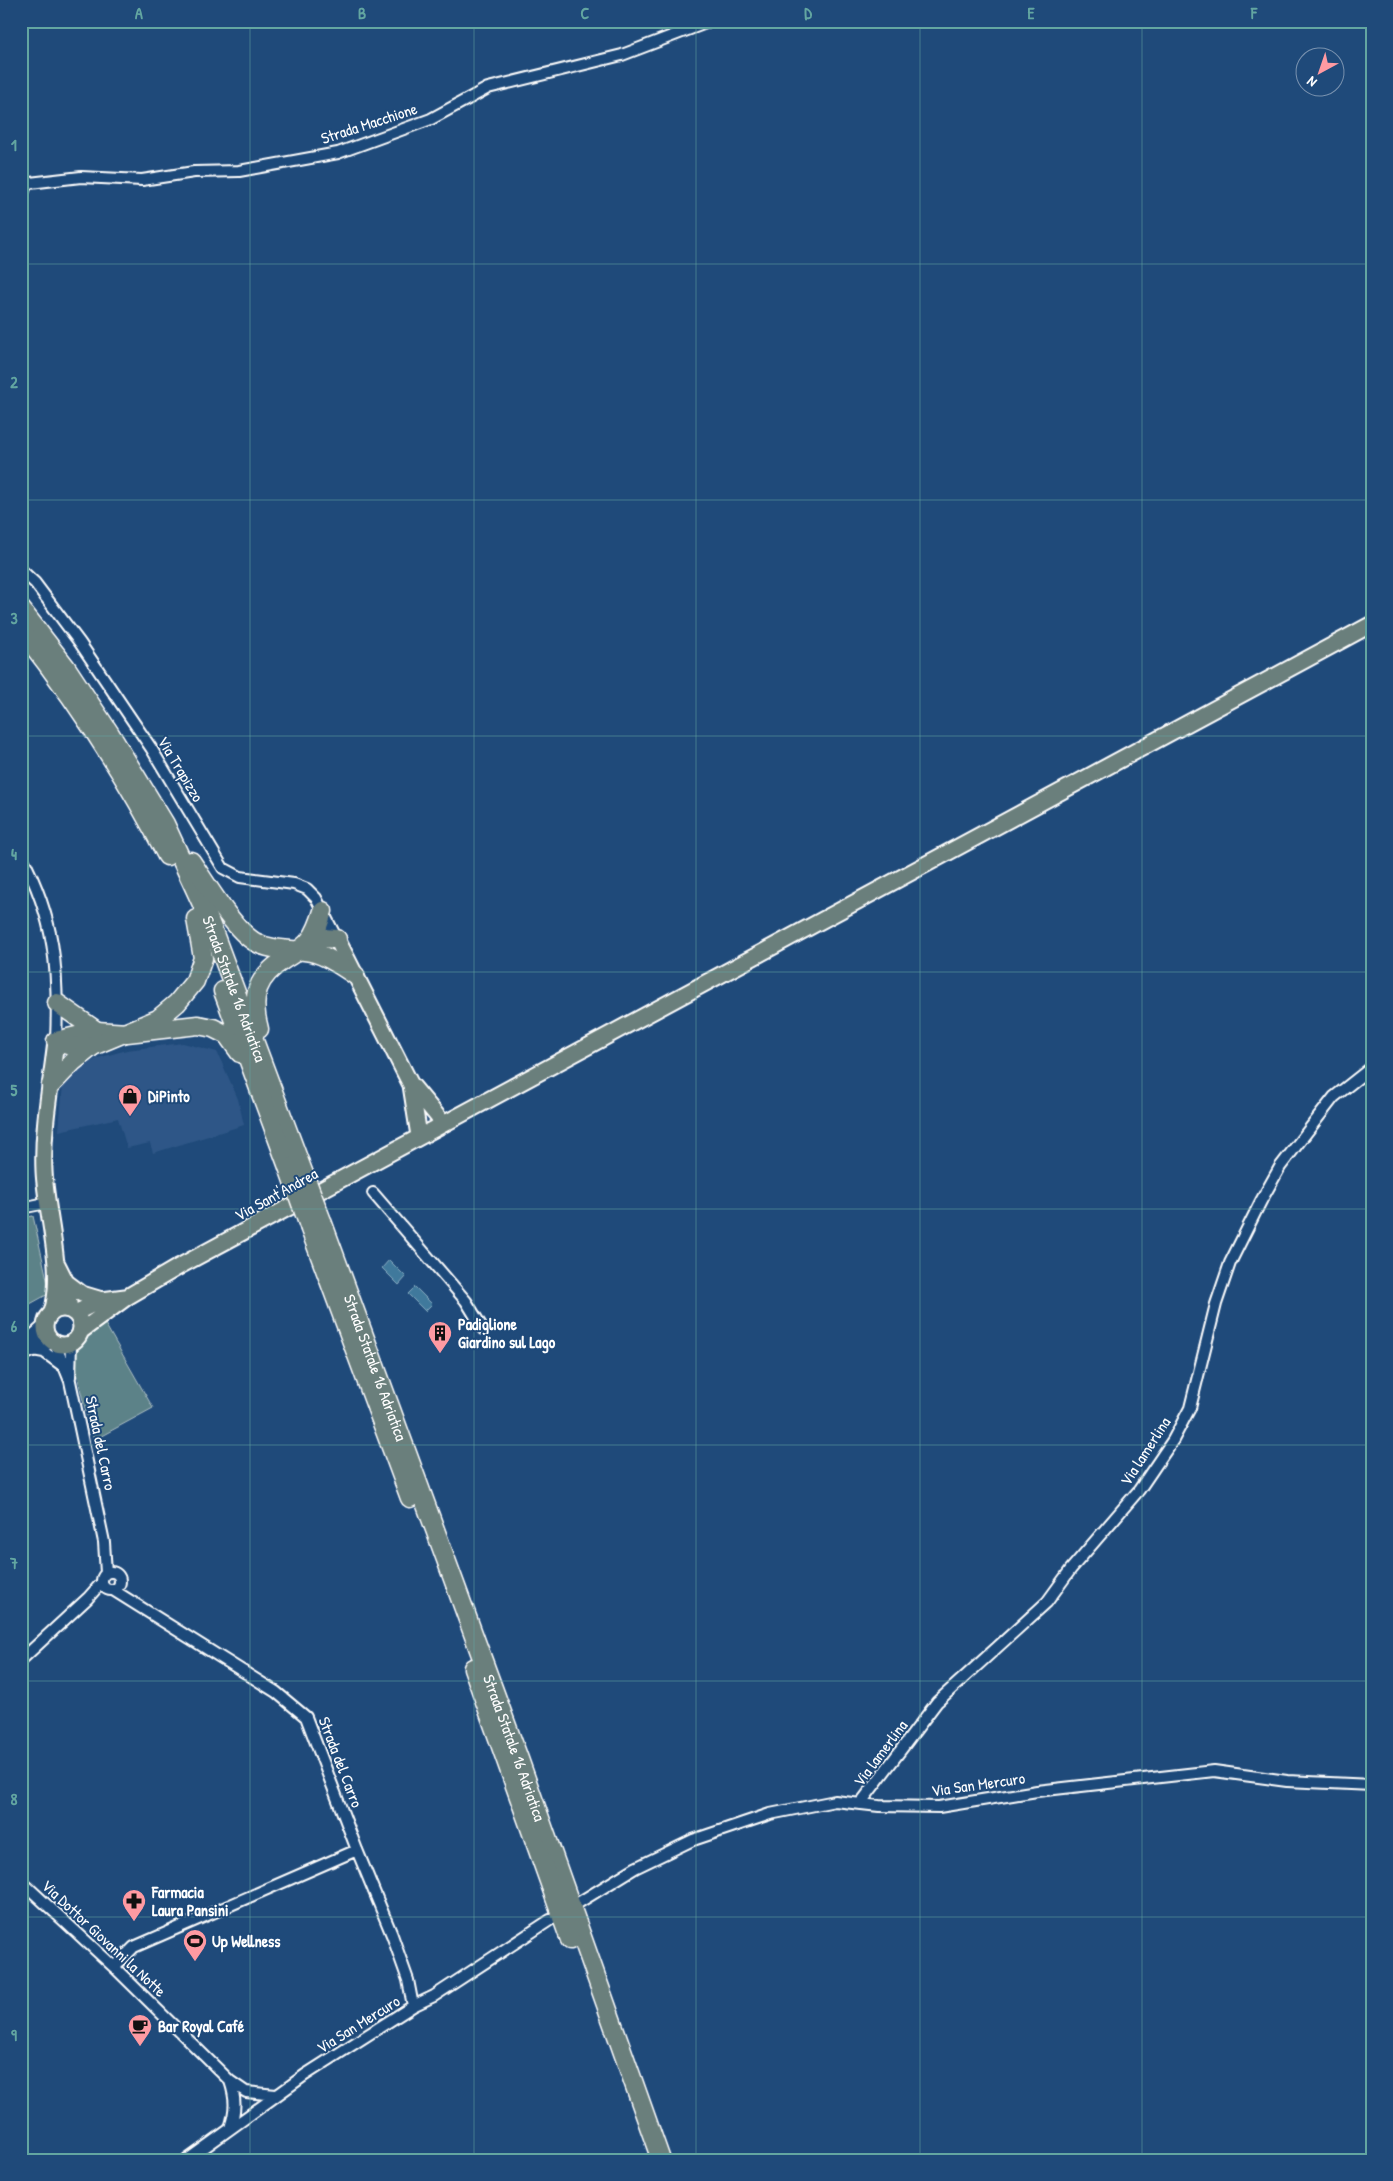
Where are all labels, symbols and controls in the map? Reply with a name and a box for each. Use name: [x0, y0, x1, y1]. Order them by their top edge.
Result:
text: A: [135, 2, 143, 24]
text: B: [358, 2, 366, 24]
text: C: [581, 2, 590, 24]
text: D: [804, 2, 812, 24]
text: E: [1027, 2, 1035, 24]
text: F: [1250, 2, 1258, 24]
north arrow: [1296, 48, 1346, 98]
text: N: [1302, 72, 1320, 92]
street label: Strada Macchione: [318, 97, 421, 149]
text: 1: [11, 134, 17, 156]
text: 2: [10, 371, 18, 393]
text: 3: [10, 607, 18, 629]
street label: Via Trapizzo: [153, 732, 210, 806]
text: 4: [11, 843, 17, 865]
street label: Strada Statale 16 Adriatica: [197, 913, 272, 1065]
text: 5: [11, 1079, 18, 1101]
shop icon: DiPinto: [117, 1083, 143, 1117]
place label: DiPinto: [148, 1085, 190, 1107]
street label: Via Sant'Andrea: [231, 1162, 321, 1226]
street label: Strada Statale 16 Adriatica: [339, 1291, 413, 1444]
place label: Padiglione Giardino sul Lago: [458, 1313, 556, 1354]
text: 6: [11, 1315, 18, 1337]
building icon: Padiglione Giardino sul Lago: [427, 1320, 453, 1354]
street label: Strada del Carro: [80, 1394, 122, 1493]
street label: Via lamerlina: [1115, 1412, 1175, 1490]
text: 7: [9, 1552, 18, 1574]
street label: Strada Statale 16 Adriatica: [478, 1672, 551, 1824]
street label: Strada del Carro: [314, 1713, 369, 1811]
street label: Via lamerlina: [848, 1715, 912, 1791]
street label: Via San Mercuro: [930, 1766, 1027, 1801]
text: 8: [11, 1788, 18, 1810]
street label: Via Dottor Giovanni la Notte: [37, 1875, 171, 2002]
place label: Farmacia Laura Pansini: [151, 1881, 229, 1921]
pharmacy icon: Farmacia Laura Pansini: [121, 1888, 147, 1922]
sports icon: Up Wellness: [182, 1928, 208, 1962]
place label: Up Wellness: [212, 1930, 281, 1953]
street label: Via San Mercuro: [312, 1989, 404, 2058]
cafe icon: Bar Royal Café: [127, 2013, 153, 2047]
place label: Bar Royal Café: [158, 2015, 245, 2038]
text: 9: [11, 2024, 17, 2046]

